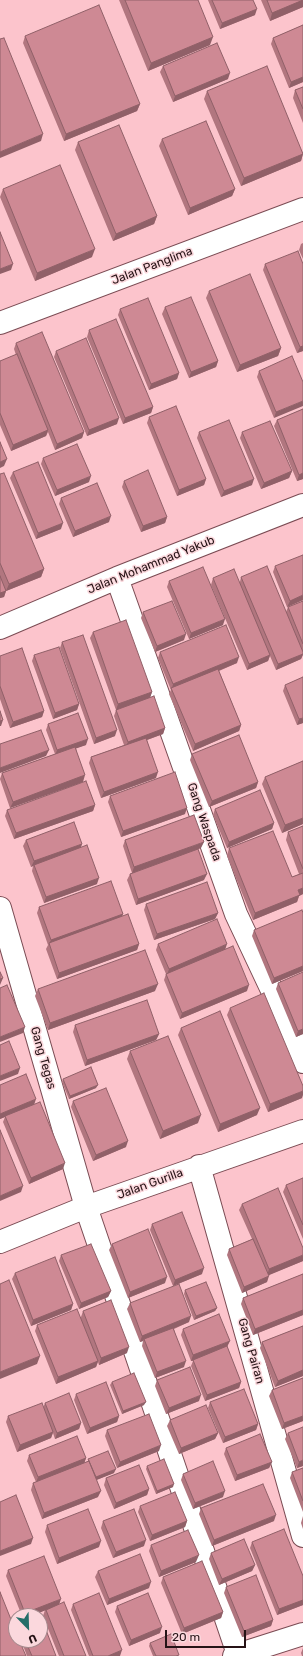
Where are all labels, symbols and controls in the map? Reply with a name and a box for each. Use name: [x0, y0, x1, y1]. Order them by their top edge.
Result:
street label: Jalan Panglima: [109, 244, 195, 288]
street label: Jalan Mohammad Yakub: [85, 533, 217, 597]
street label: Gang Waspada: [184, 781, 224, 863]
street label: Gang Tegas: [27, 1025, 59, 1091]
street label: Jalan Gurilla: [115, 1165, 185, 1203]
street label: Gang Pairan: [235, 1317, 267, 1385]
north arrow: [8, 1608, 48, 1648]
scale bar: [167, 1622, 248, 1648]
text: 20 m: [172, 1630, 200, 1644]
text: U: [26, 1631, 39, 1646]

